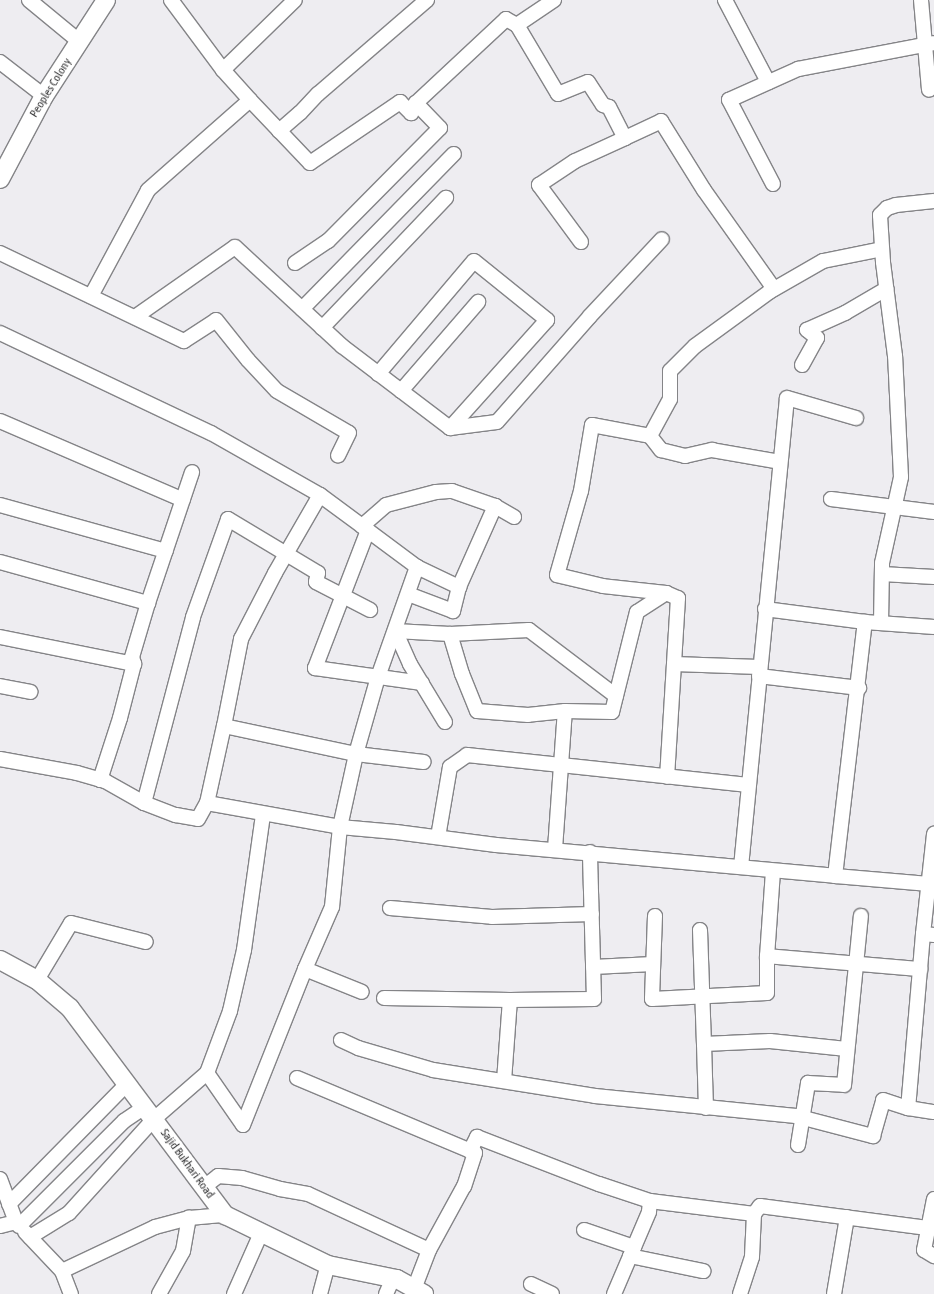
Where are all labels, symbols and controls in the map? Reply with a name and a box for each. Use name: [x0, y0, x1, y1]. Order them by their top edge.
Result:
street label: Peoples Colony: [27, 56, 75, 120]
street label: Sajid Bukhari Road: [157, 1126, 217, 1202]

